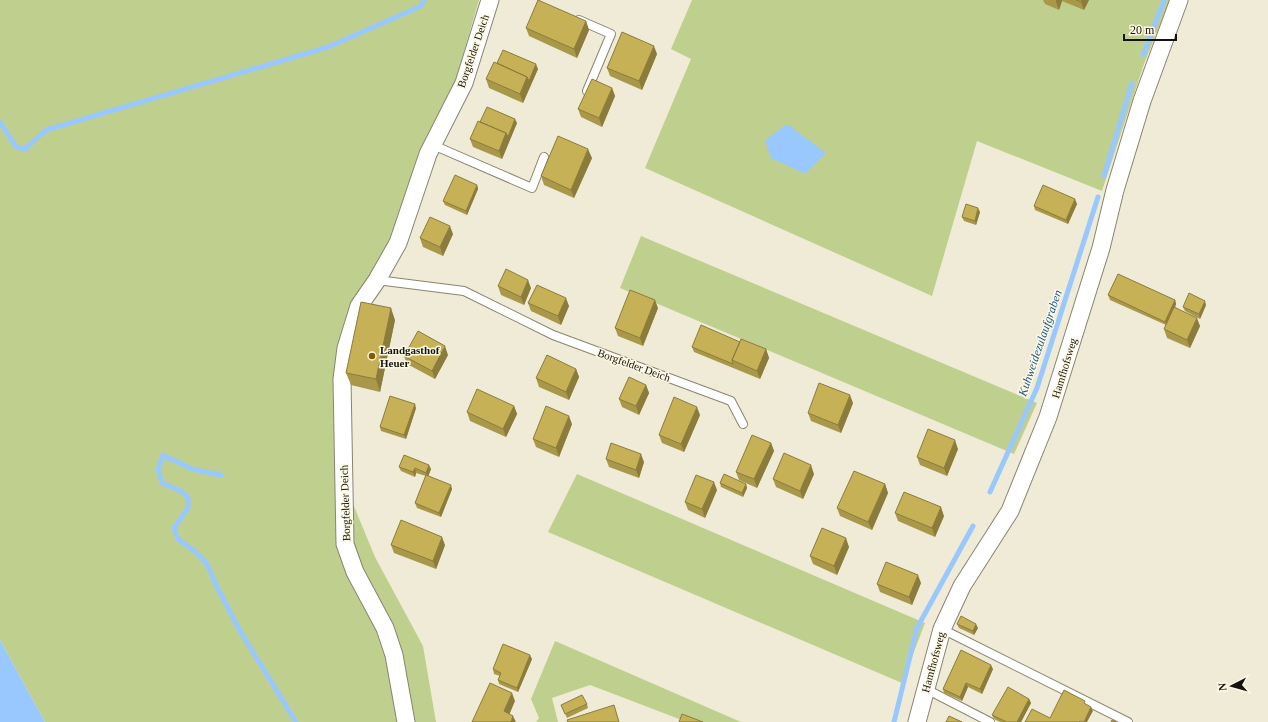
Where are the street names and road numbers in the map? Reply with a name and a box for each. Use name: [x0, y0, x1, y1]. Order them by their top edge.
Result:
street label: Borgfelder Deich: [455, 12, 491, 89]
street label: Hamfhofsweg: [1049, 336, 1079, 400]
street label: Borgfelder Deich: [596, 346, 672, 384]
street label: Borgfelder Deich: [338, 464, 352, 541]
street label: Hamfhofsweg: [919, 630, 947, 694]

